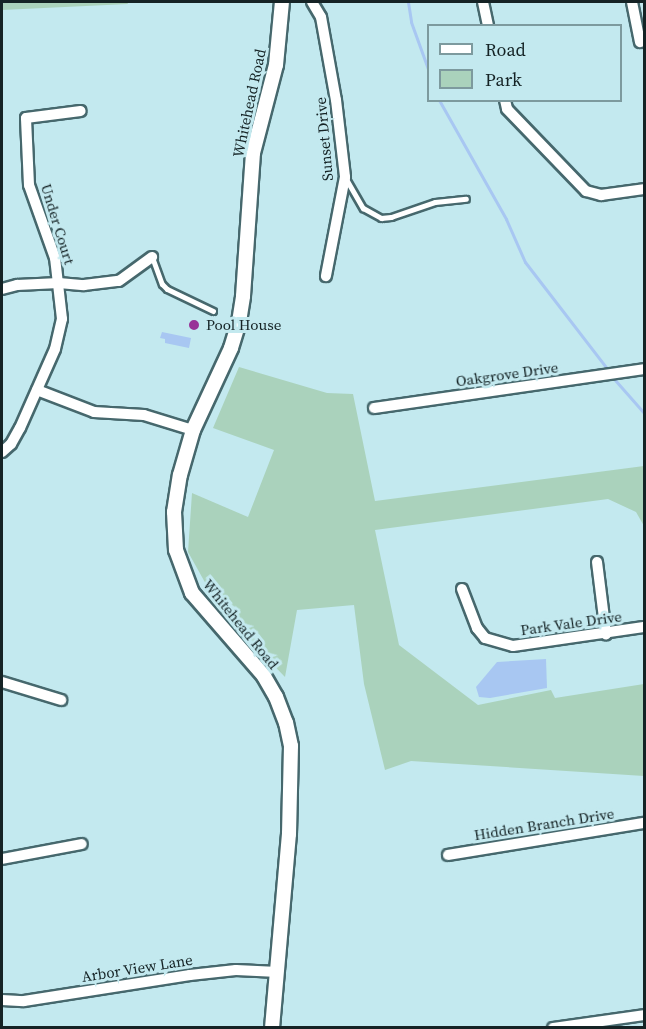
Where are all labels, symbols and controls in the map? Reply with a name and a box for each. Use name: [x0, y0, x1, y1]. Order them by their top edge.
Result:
legend: [427, 24, 622, 102]
text: Road: [485, 37, 526, 62]
street label: Whitehead Road: [229, 47, 269, 159]
text: Park: [485, 67, 522, 92]
street label: Sunset Drive: [311, 96, 337, 182]
street label: Under Court: [37, 182, 79, 266]
place label: Pool House: [206, 316, 281, 334]
marker: Pool House: [187, 318, 201, 332]
street label: Oakgrove Drive: [455, 358, 559, 390]
street label: Whitehead Road: [199, 575, 283, 673]
street label: Park Vale Drive: [519, 607, 623, 639]
street label: Hidden Branch Drive: [473, 804, 615, 844]
street label: Arbor View Lane: [80, 950, 194, 986]

